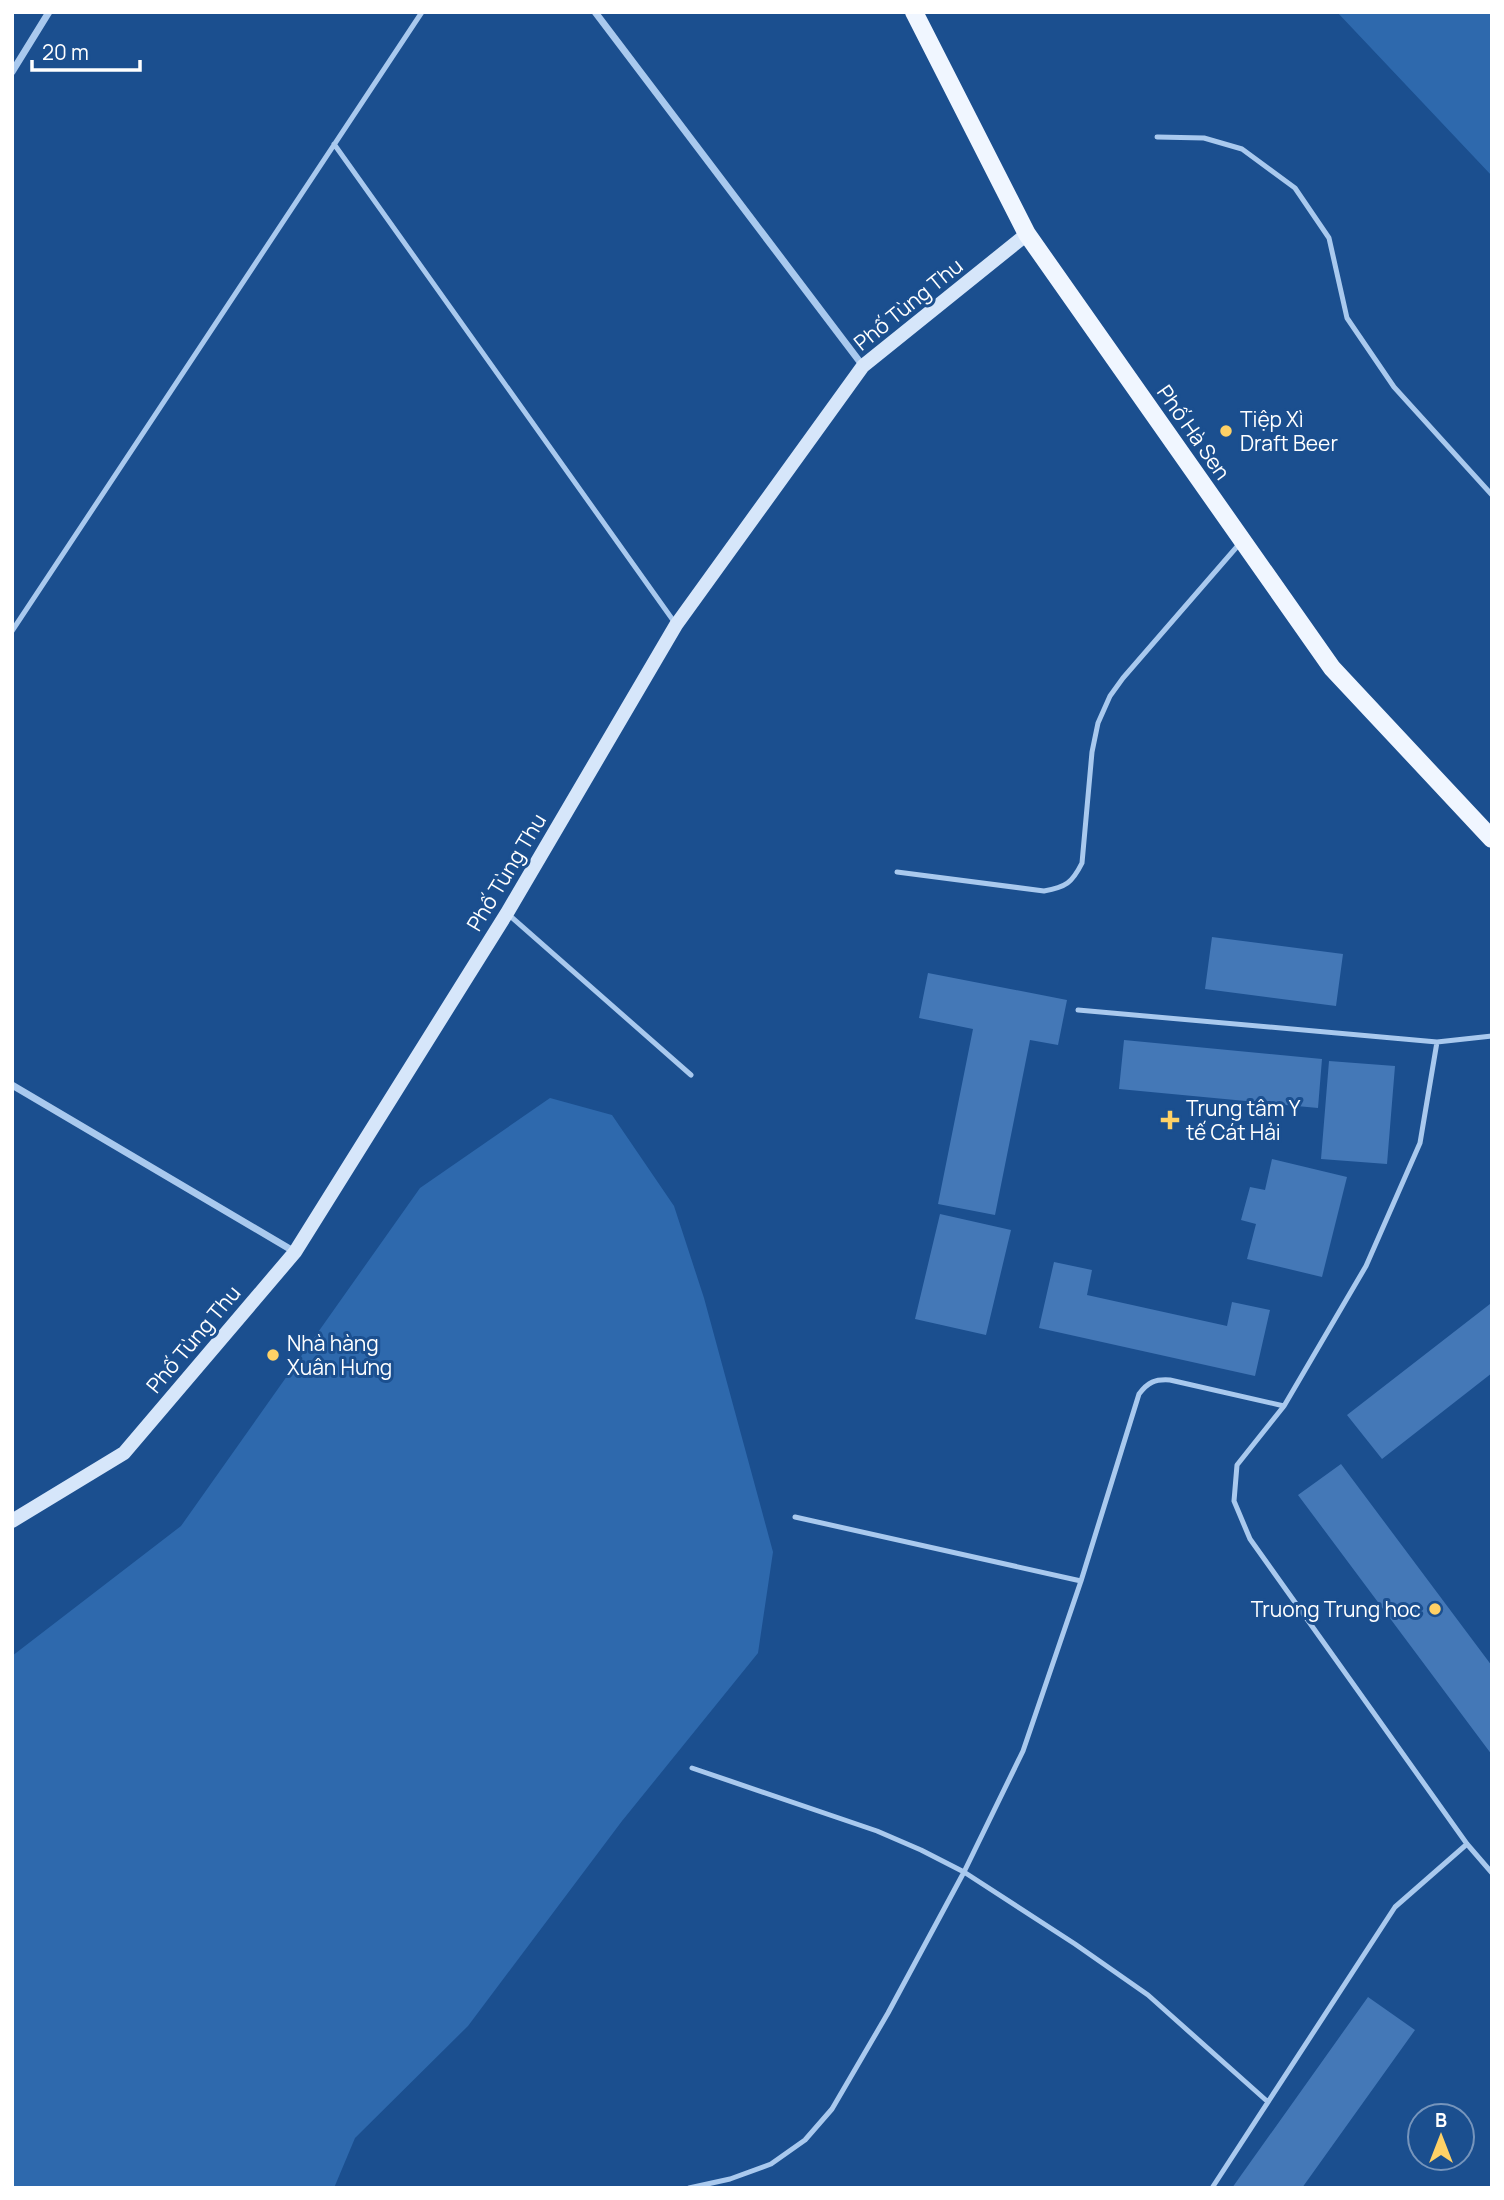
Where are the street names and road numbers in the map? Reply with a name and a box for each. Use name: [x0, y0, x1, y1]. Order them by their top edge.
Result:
street label: Phố Tùng Thu: [848, 251, 968, 357]
street label: Phố Hà Sen: [1151, 379, 1237, 485]
street label: Phố Tùng Thu: [460, 808, 552, 936]
street label: Phố Tùng Thu: [140, 1279, 246, 1399]

